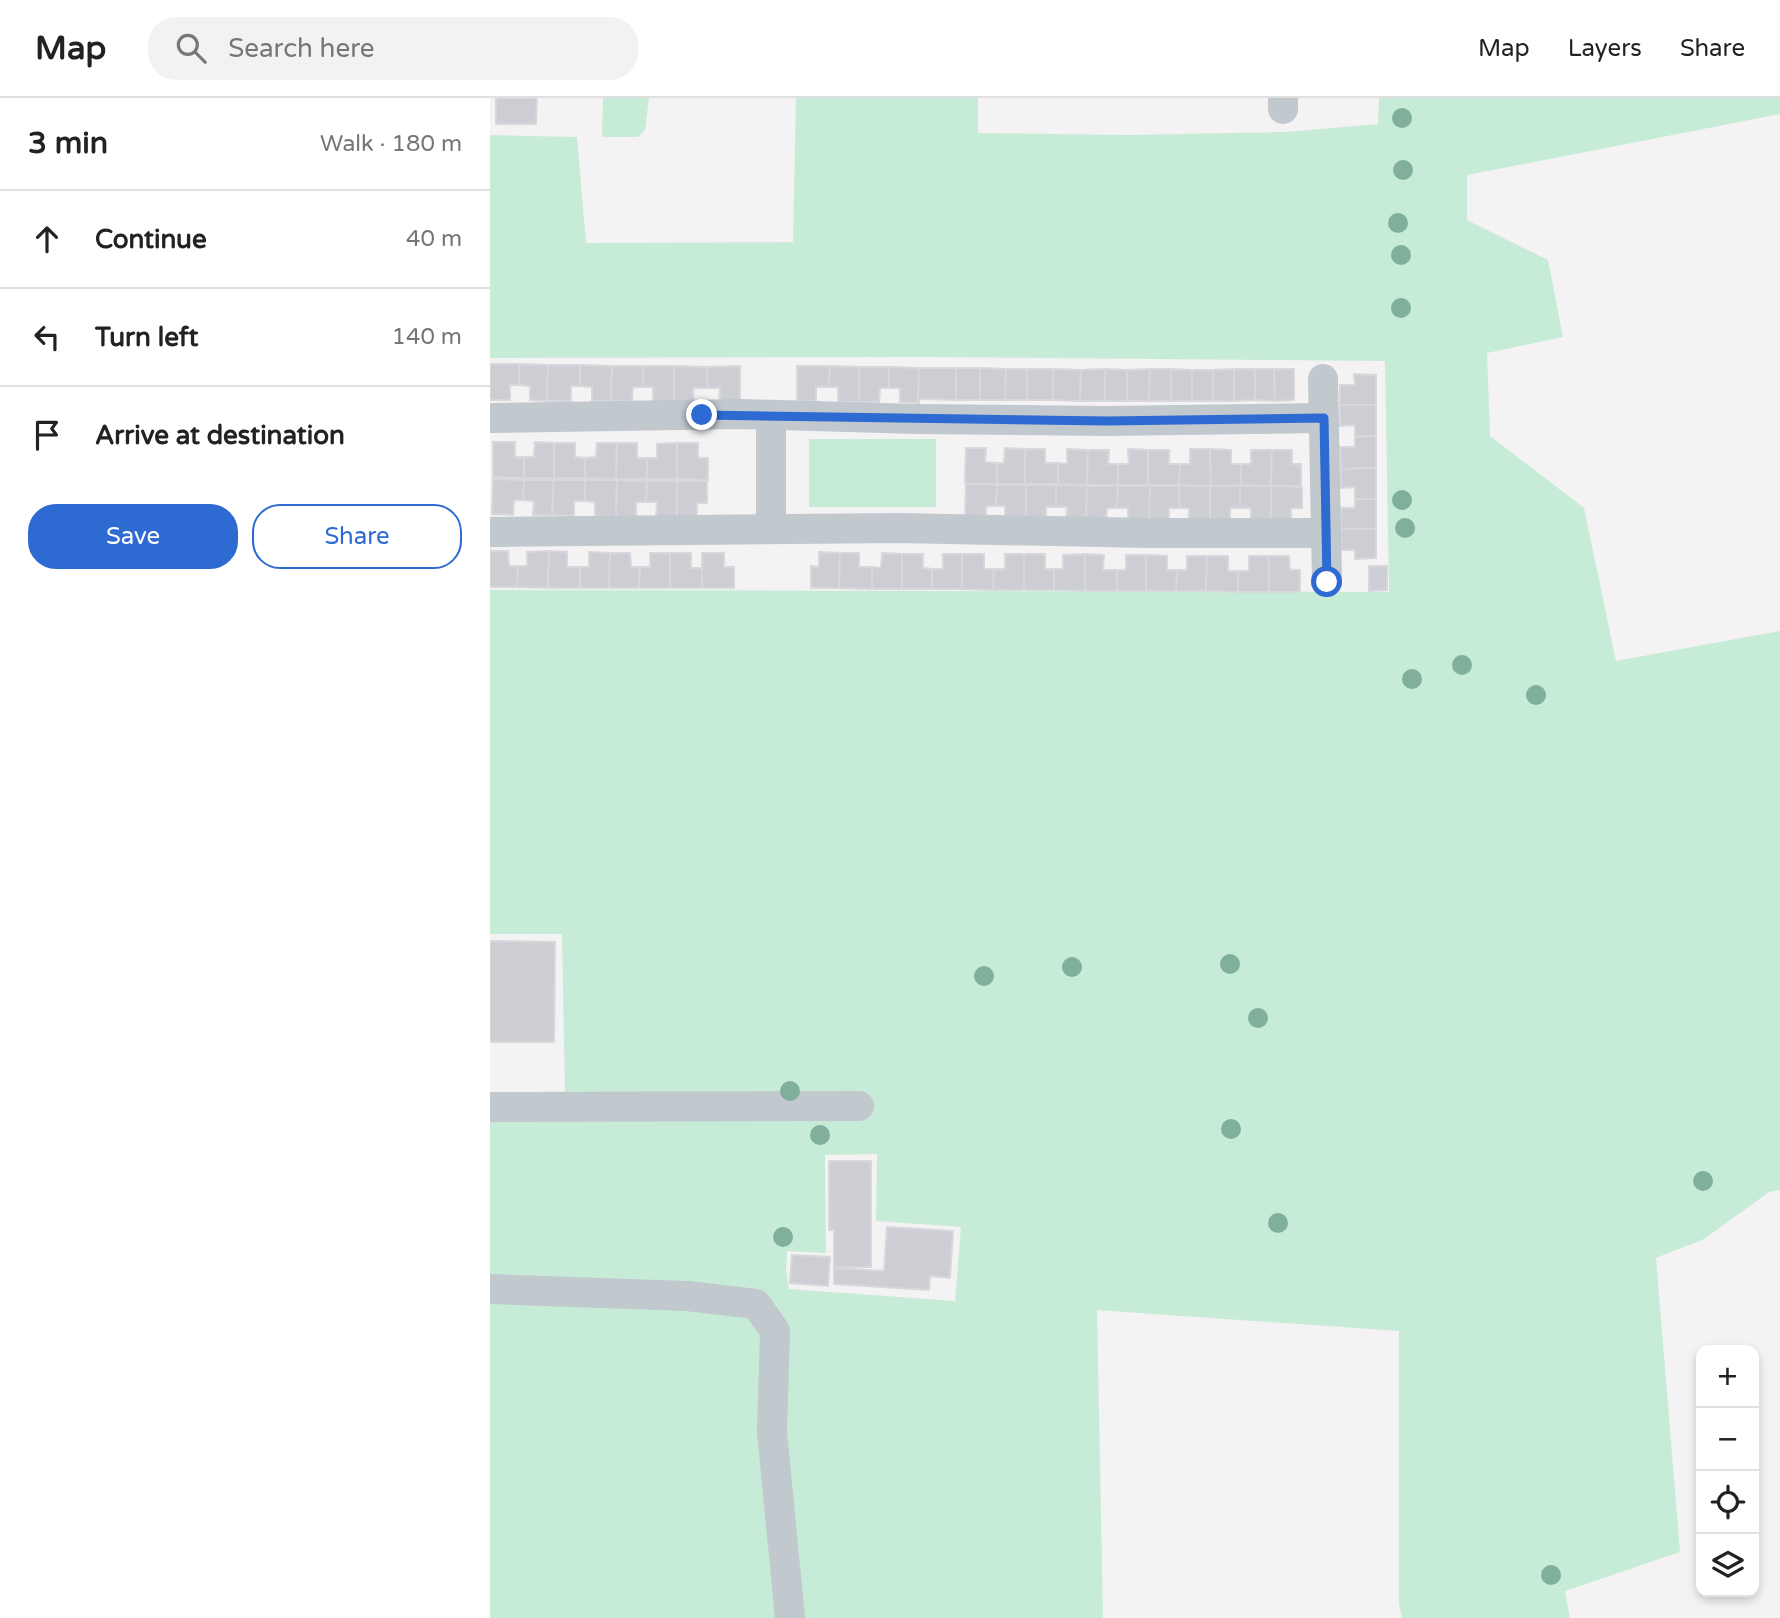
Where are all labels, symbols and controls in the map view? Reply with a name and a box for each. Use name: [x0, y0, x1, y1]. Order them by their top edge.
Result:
search box: [148, 17, 638, 80]
text: Map: [35, 29, 106, 68]
icon: search: [172, 29, 210, 67]
text: Search here: [228, 33, 374, 64]
text: Map: [1478, 34, 1530, 63]
text: Layers: [1568, 34, 1642, 63]
text: Share: [1680, 34, 1745, 63]
text: 3 min: [28, 125, 108, 162]
text: Walk · 180 m: [320, 130, 462, 158]
icon: ahead: [28, 220, 66, 258]
text: Continue: [95, 224, 207, 255]
text: 40 m: [406, 225, 462, 253]
icon: left: [28, 318, 66, 356]
text: Turn left: [95, 322, 198, 353]
text: 140 m: [392, 323, 462, 351]
route end: [686, 399, 717, 430]
icon: arrive: [28, 416, 66, 454]
text: Arrive at destination: [95, 420, 345, 451]
button: Save: [28, 504, 238, 569]
button: Share: [252, 504, 462, 569]
route start: [1311, 566, 1342, 597]
map controls: [1696, 1345, 1759, 1597]
button: +: [1696, 1345, 1759, 1408]
button: −: [1696, 1408, 1759, 1471]
button: locate: [1696, 1471, 1759, 1534]
button: layers: [1696, 1534, 1759, 1597]

